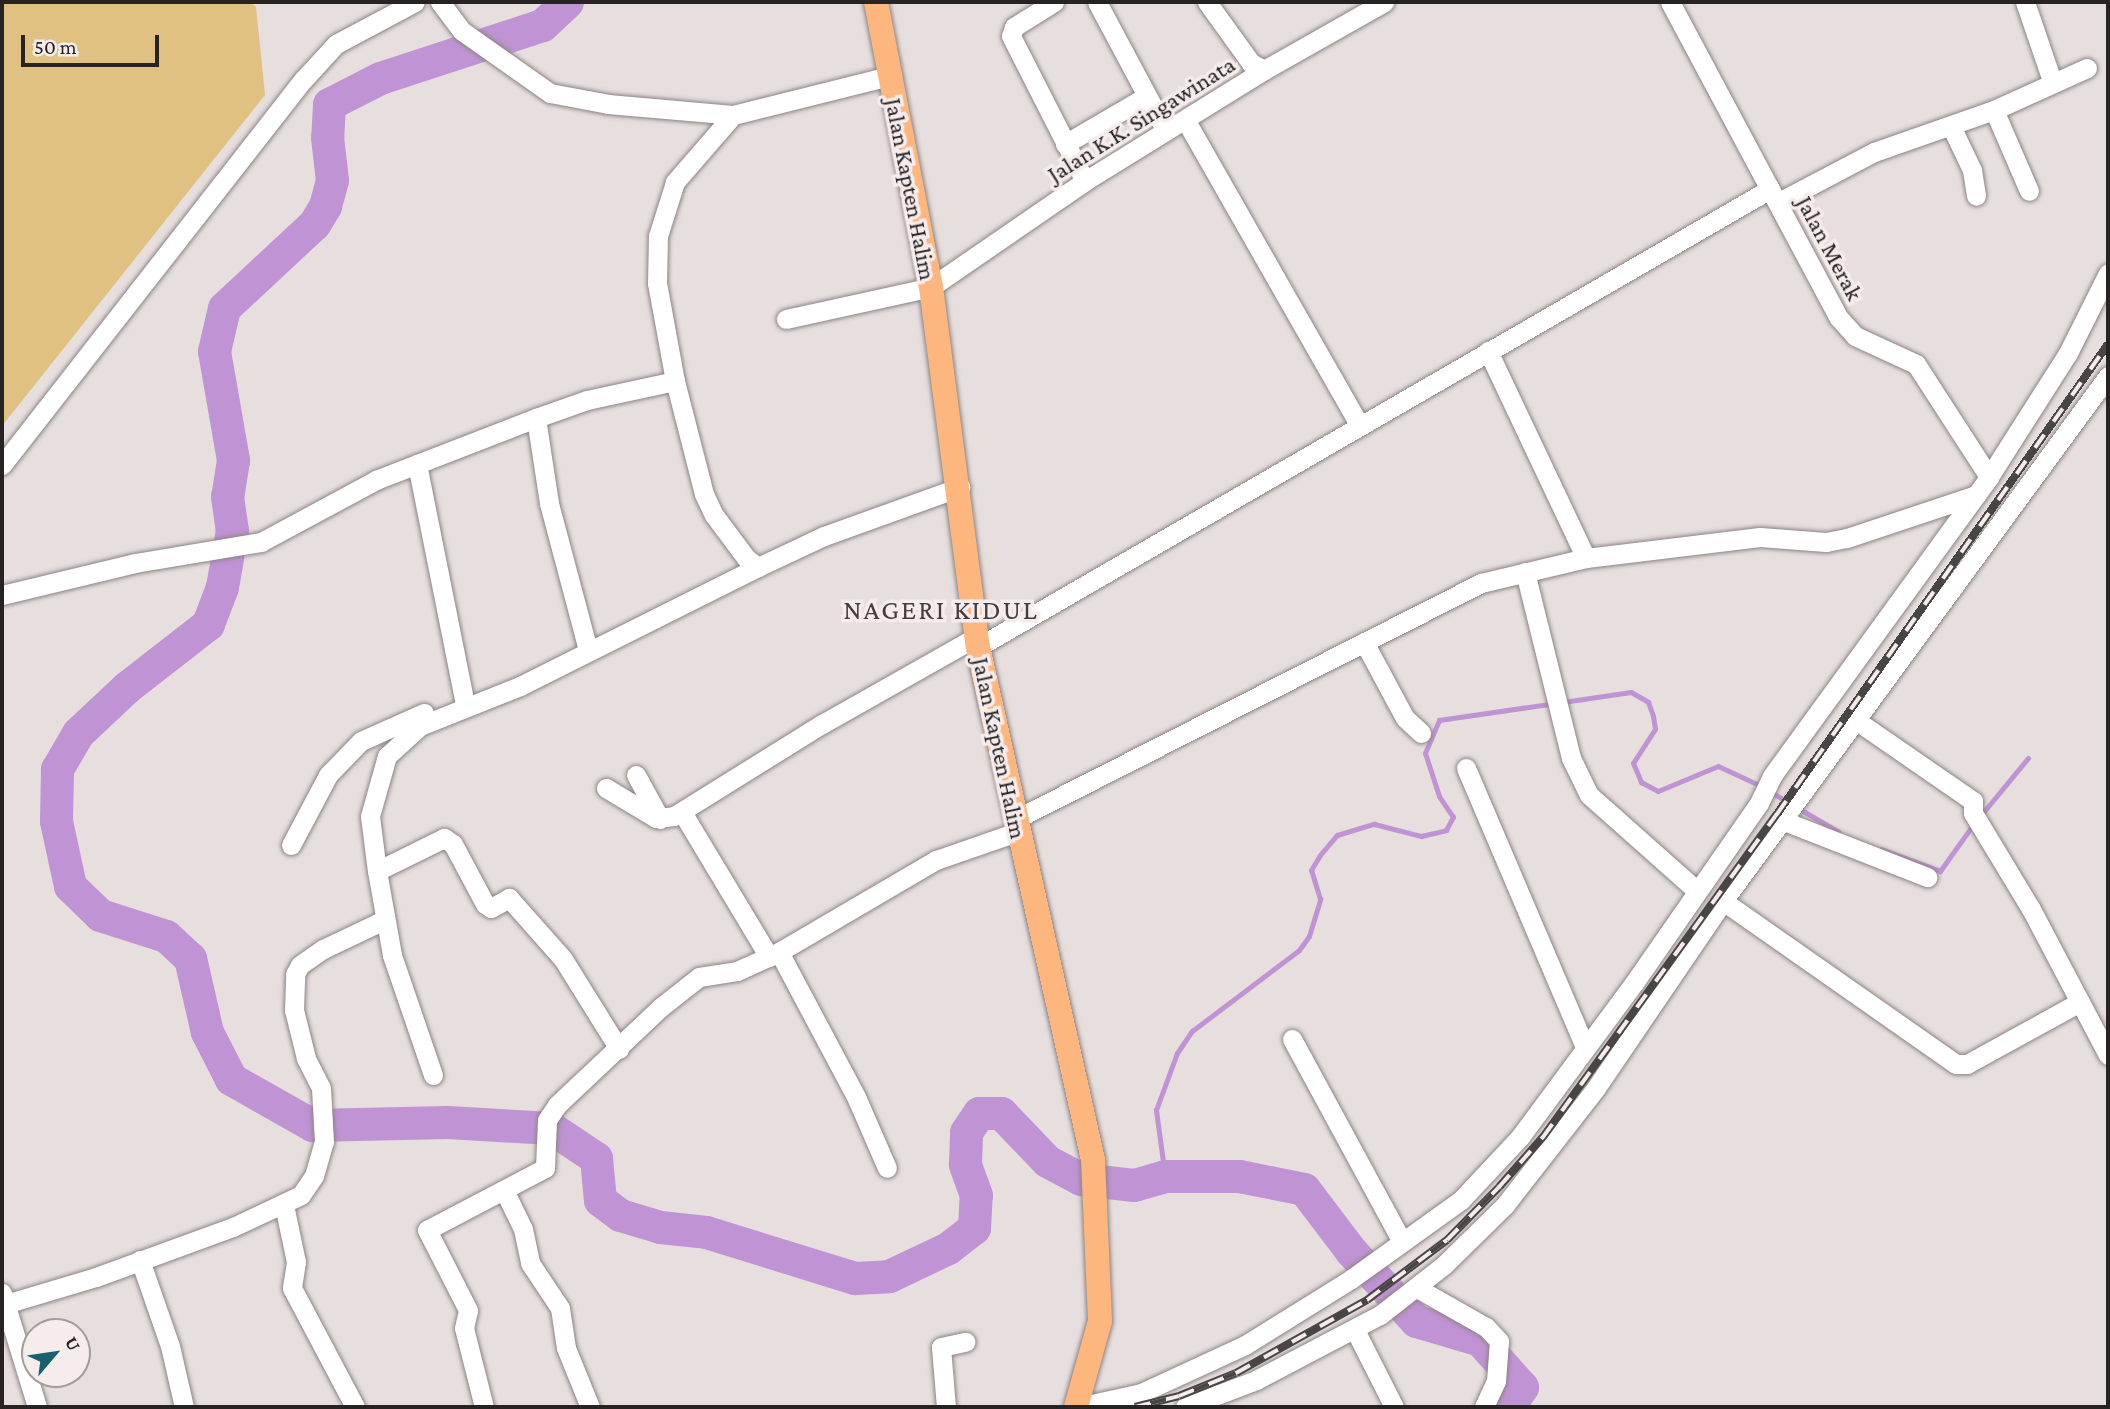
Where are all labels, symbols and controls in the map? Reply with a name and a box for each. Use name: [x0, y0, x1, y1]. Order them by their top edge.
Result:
scale bar: [24, 21, 163, 65]
text: 50 m: [34, 35, 77, 59]
street label: Jalan K.K. Singawinata: [1042, 50, 1240, 188]
street label: Jalan Kapten Halim: [879, 96, 943, 282]
street label: Jalan Merak: [1790, 191, 1870, 305]
district label: NAGERI KIDUL: [845, 593, 1037, 627]
street label: Jalan Kapten Halim: [967, 655, 1033, 841]
north arrow: [21, 1318, 91, 1388]
text: U: [61, 1333, 85, 1354]

